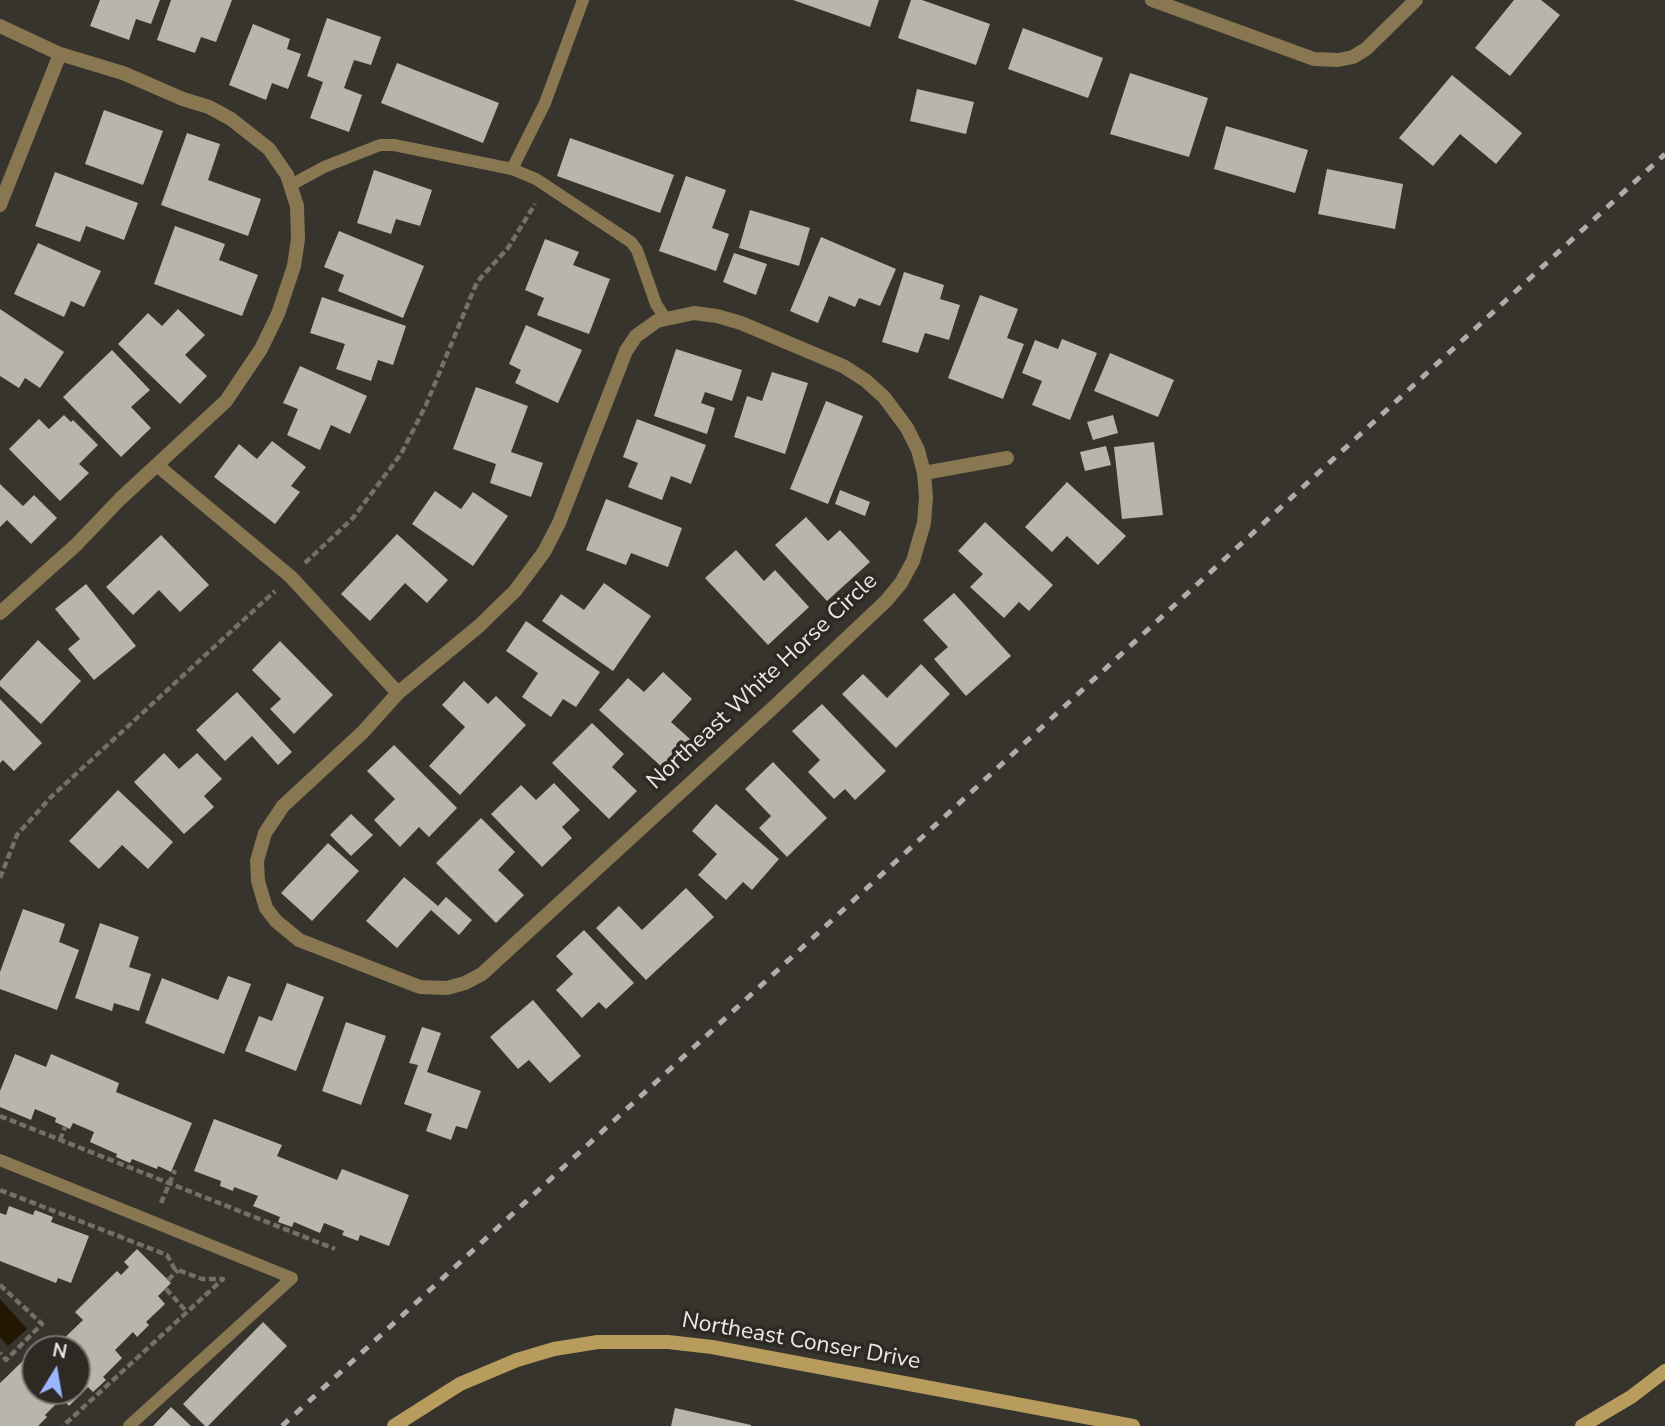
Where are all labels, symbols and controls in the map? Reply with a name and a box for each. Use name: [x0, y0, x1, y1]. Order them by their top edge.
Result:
street label: Northeast White Horse Circle: [642, 568, 884, 796]
street label: Northeast Conser Drive: [680, 1307, 922, 1377]
north arrow: [21, 1335, 91, 1405]
text: N: [50, 1337, 69, 1365]

